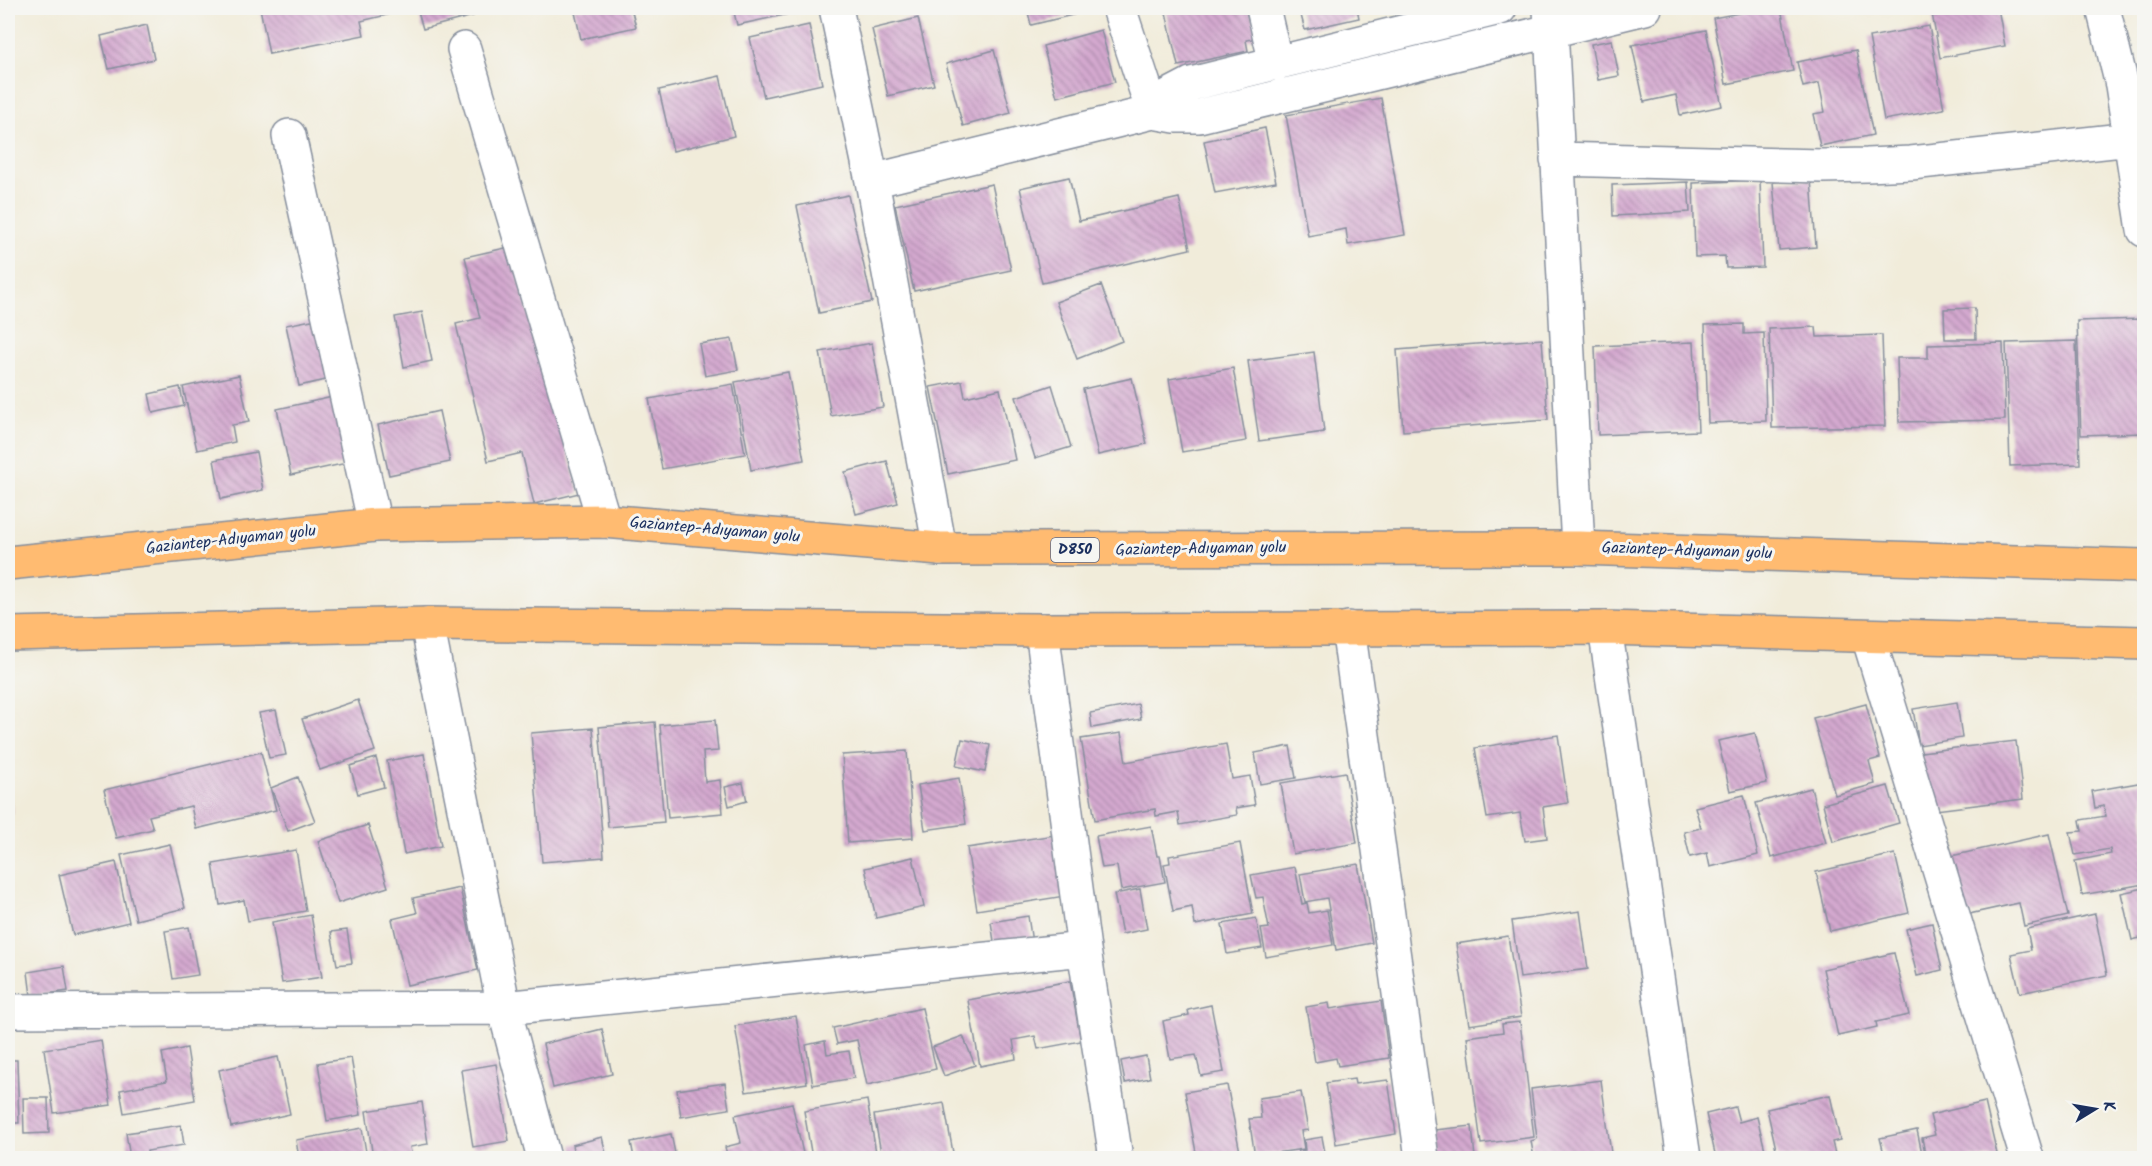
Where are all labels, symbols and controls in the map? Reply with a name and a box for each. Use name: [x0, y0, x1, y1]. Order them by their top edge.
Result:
street label: Gaziantep-Adıyaman yolu: [629, 510, 802, 550]
street label: Gaziantep-Adıyaman yolu: [145, 519, 318, 561]
street label: Gaziantep-Adıyaman yolu: [1115, 535, 1287, 563]
street label: Gaziantep-Adıyaman yolu: [1601, 536, 1773, 566]
road number: D850: [1051, 538, 1099, 562]
north arrow: [2065, 1079, 2125, 1139]
text: K: [2095, 1099, 2122, 1114]

